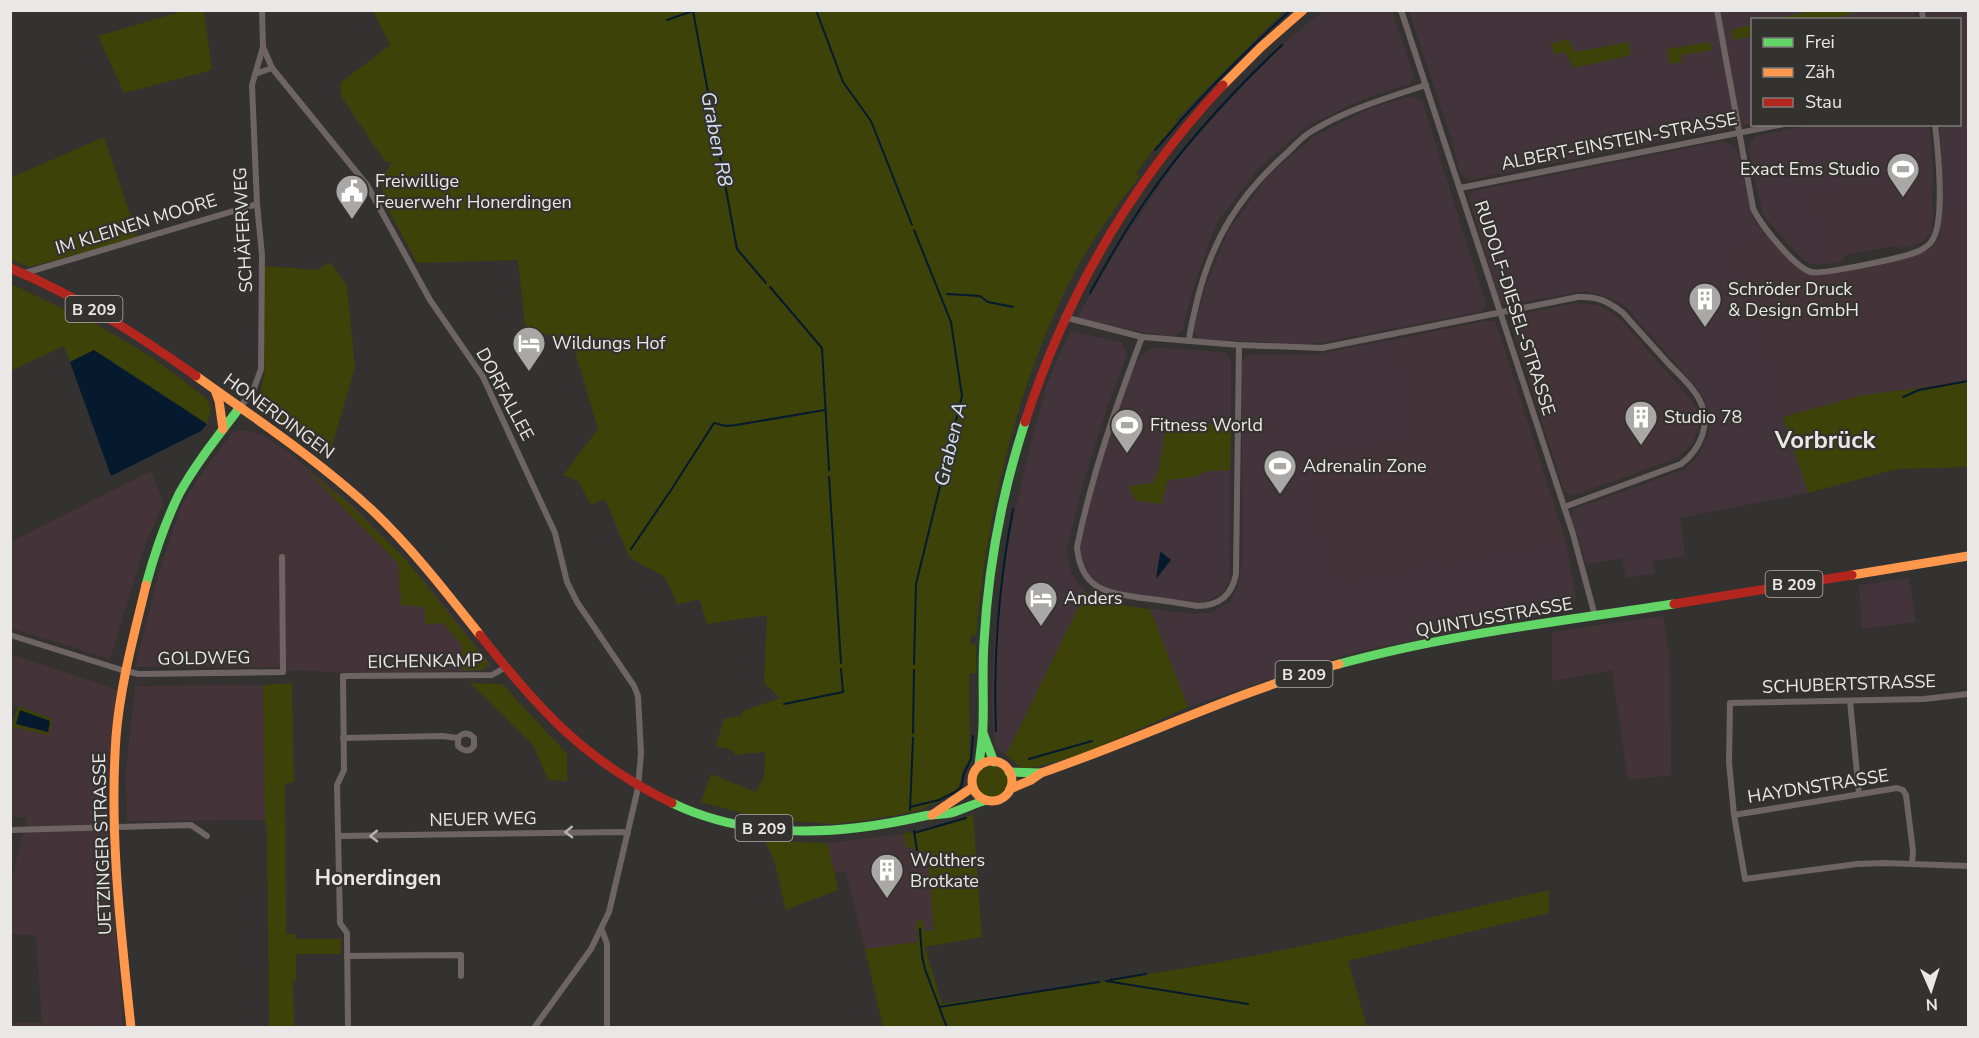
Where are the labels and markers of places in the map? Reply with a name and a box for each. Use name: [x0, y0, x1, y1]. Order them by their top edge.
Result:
sports icon: Exact Ems Studio: [1885, 151, 1921, 198]
place label: Exact Ems Studio: [1740, 157, 1880, 181]
place label: Freiwillige Feuerwehr Honerdingen: [375, 169, 572, 214]
public building icon: Freiwillige Feuerwehr Honerdingen: [334, 173, 370, 220]
place label: Schröder Druck & Design GmbH: [1728, 277, 1859, 322]
building icon: Schröder Druck & Design GmbH: [1687, 281, 1723, 328]
hotel icon: Wildungs Hof: [511, 325, 547, 372]
place label: Wildungs Hof: [552, 331, 666, 355]
building icon: Studio 78: [1623, 399, 1659, 446]
place label: Studio 78: [1664, 405, 1742, 429]
sports icon: Fitness World: [1109, 407, 1145, 454]
place label: Fitness World: [1150, 413, 1263, 437]
sports icon: Adrenalin Zone: [1262, 448, 1298, 495]
place label: Adrenalin Zone: [1303, 454, 1427, 478]
hotel icon: Anders: [1023, 580, 1059, 627]
place label: Anders: [1064, 586, 1122, 610]
place label: Wolthers Brotkate: [910, 848, 985, 893]
building icon: Wolthers Brotkate: [869, 852, 905, 899]

